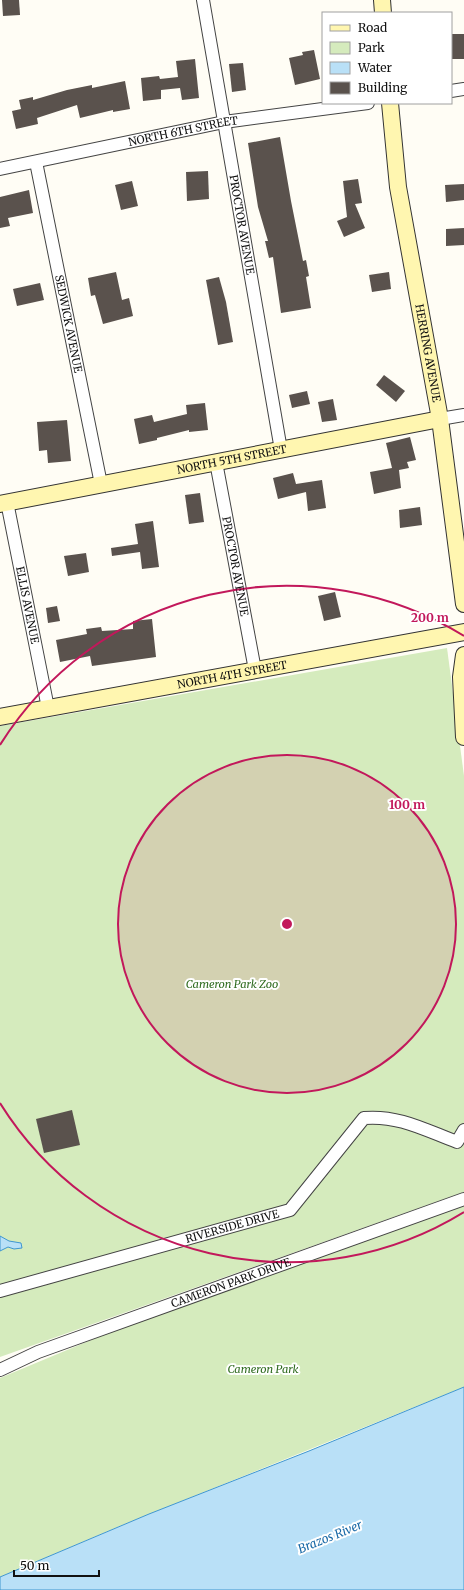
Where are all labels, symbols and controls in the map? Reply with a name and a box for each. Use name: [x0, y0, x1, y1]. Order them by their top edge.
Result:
legend: [322, 12, 452, 104]
text: Road: [358, 20, 387, 35]
text: Park: [358, 40, 385, 55]
text: Water: [357, 60, 393, 75]
text: Building: [358, 80, 408, 95]
street label: NORTH 6TH STREET: [127, 113, 239, 149]
street label: PROCTOR AVENUE: [226, 174, 257, 276]
street label: SEDWICK AVENUE: [52, 274, 85, 374]
street label: HERRING AVENUE: [412, 303, 444, 403]
street label: NORTH 5TH STREET: [176, 442, 288, 477]
street label: PROCTOR AVENUE: [219, 515, 252, 617]
street label: ELLIS AVENUE: [13, 565, 42, 645]
text: 200 m: [411, 610, 449, 625]
street label: NORTH 4TH STREET: [176, 658, 288, 691]
text: 100 m: [389, 797, 425, 812]
centre of rings: [280, 917, 294, 931]
park label: Cameron Park Zoo: [186, 977, 278, 991]
street label: RIVERSIDE DRIVE: [184, 1206, 281, 1246]
street label: CAMERON PARK DRIVE: [169, 1255, 293, 1311]
park label: Cameron Park: [227, 1362, 299, 1376]
water label: Brazos River: [296, 1516, 365, 1556]
scale bar: [14, 1552, 99, 1578]
text: 50 m: [20, 1558, 49, 1573]

